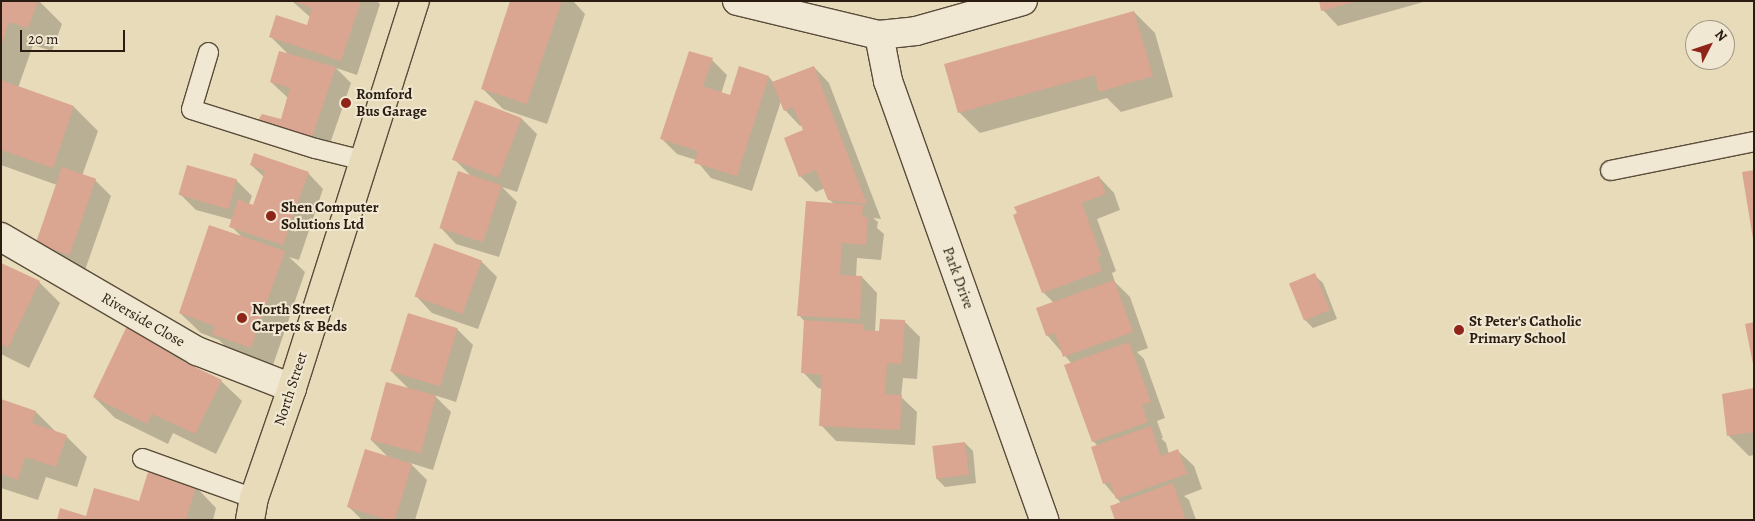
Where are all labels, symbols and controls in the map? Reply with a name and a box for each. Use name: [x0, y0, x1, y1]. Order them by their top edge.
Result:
scale bar: [22, 20, 128, 52]
north arrow: [1685, 20, 1735, 70]
text: N: [1710, 25, 1731, 46]
text: 20 m: [28, 29, 59, 49]
place label: Romford Bus Garage: [356, 85, 427, 120]
marker: Romford Bus Garage: [340, 97, 352, 109]
place label: Shen Computer Solutions Ltd: [281, 198, 379, 233]
marker: Shen Computer Solutions Ltd: [265, 210, 277, 222]
street label: Park Drive: [938, 244, 978, 312]
street label: Riverside Close: [98, 289, 188, 351]
place label: North Street Carpets & Beds: [252, 300, 347, 335]
marker: North Street Carpets & Beds: [236, 312, 248, 324]
place label: St Peter's Catholic Primary School: [1469, 312, 1581, 347]
marker: St Peter's Catholic Primary School: [1453, 324, 1465, 336]
street label: North Street: [271, 350, 311, 428]

